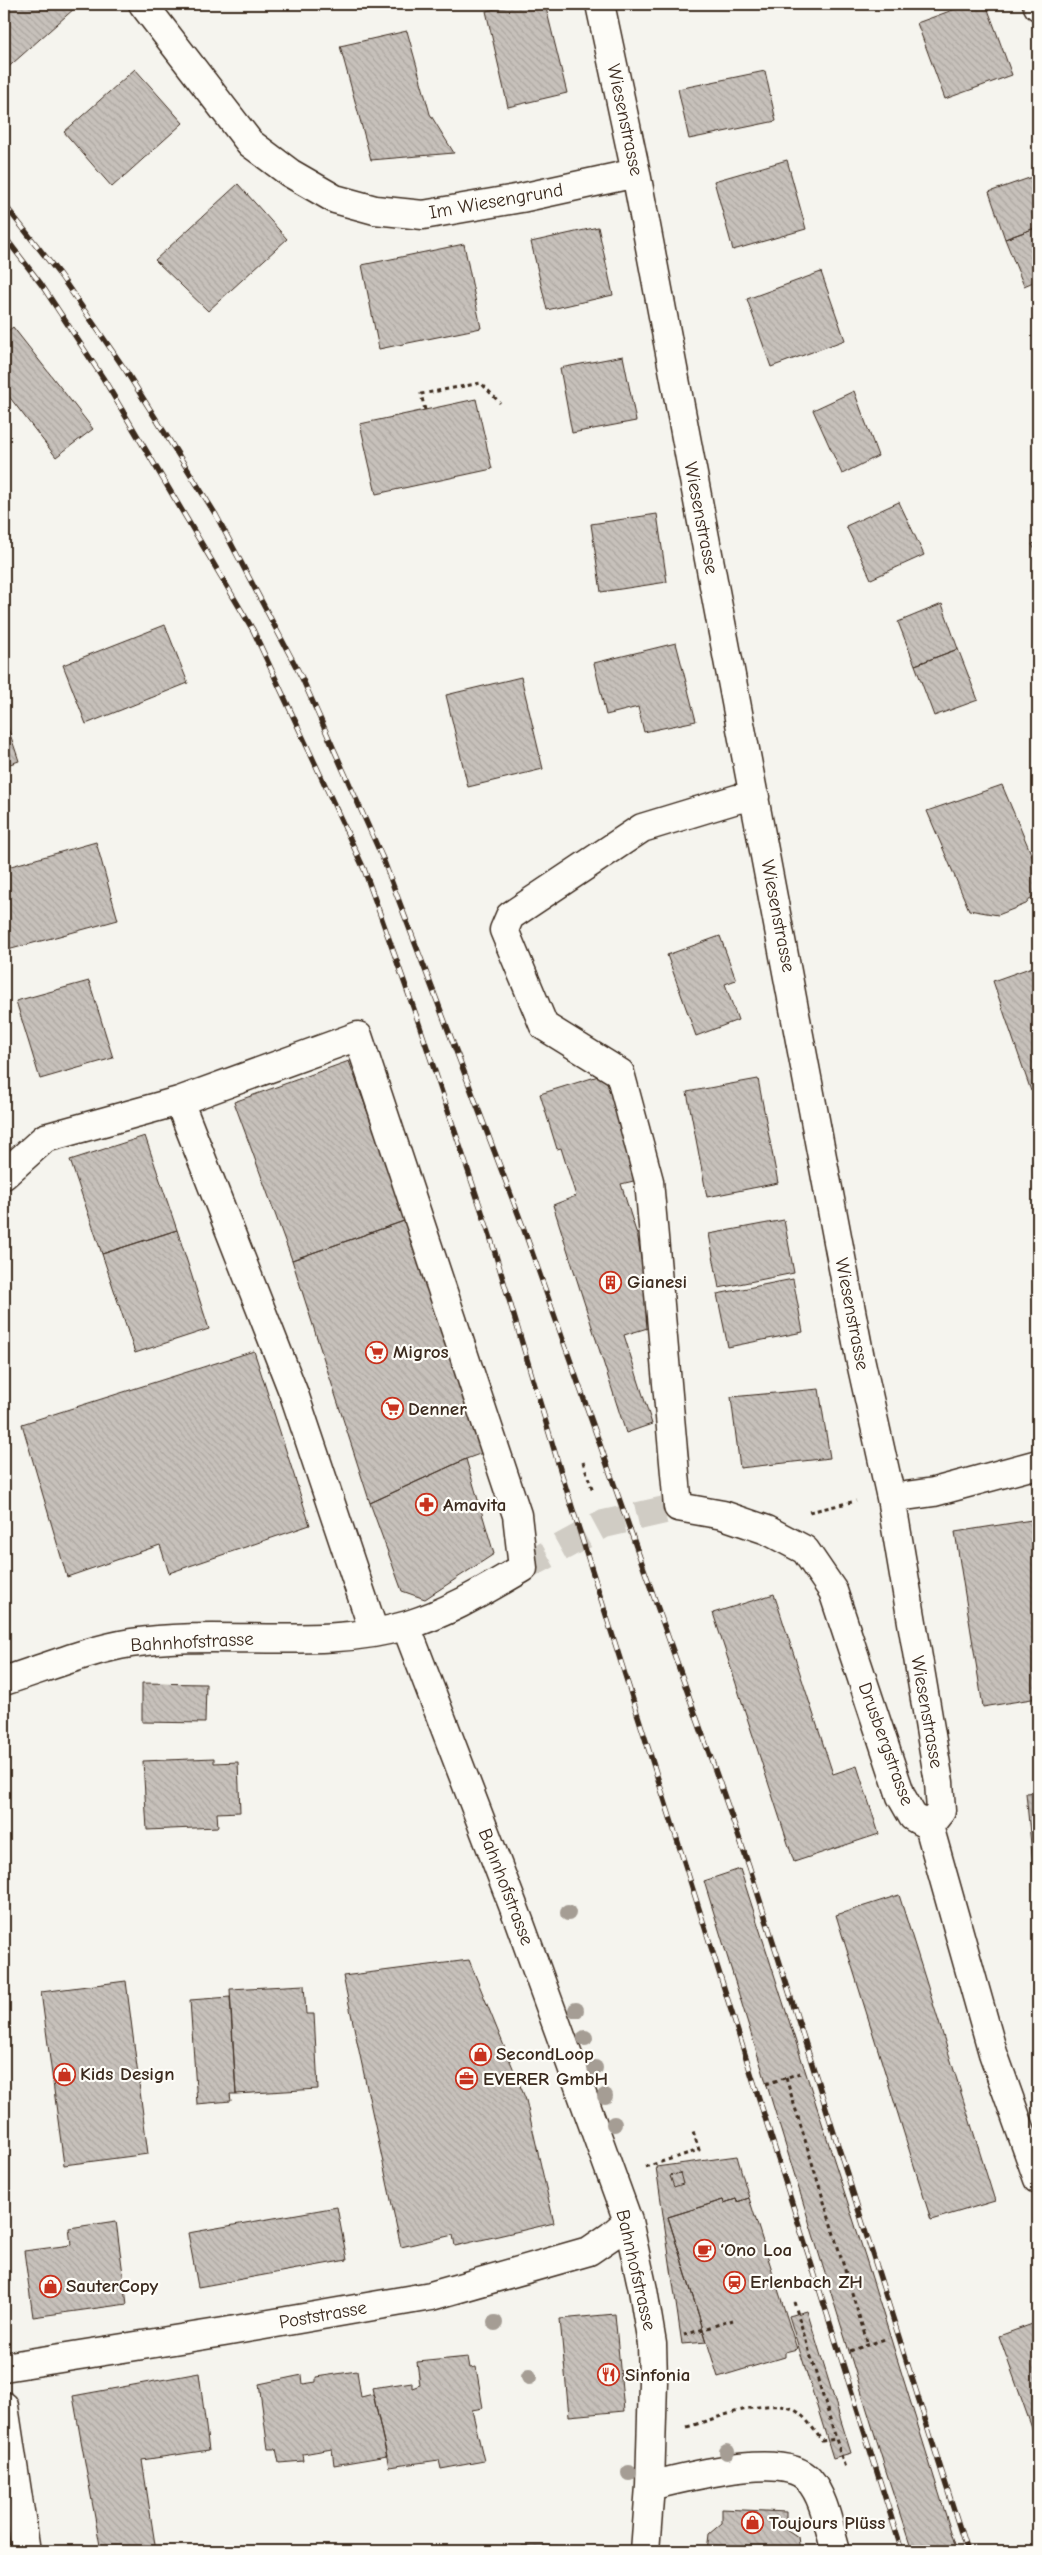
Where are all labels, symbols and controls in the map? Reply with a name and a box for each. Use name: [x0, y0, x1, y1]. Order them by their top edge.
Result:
street label: Wiesenstrasse: [602, 62, 648, 178]
street label: Im Wiesengrund: [427, 178, 565, 224]
street label: Wiesenstrasse: [679, 460, 723, 576]
street label: Wiesenstrasse: [756, 858, 800, 974]
street label: Wiesenstrasse: [830, 1256, 874, 1372]
building icon: Gianesi: [599, 1270, 623, 1294]
place label: Gianesi: [627, 1271, 687, 1293]
supermarket icon: Migros: [365, 1340, 389, 1364]
place label: Migros: [393, 1341, 449, 1363]
supermarket icon: Denner: [380, 1397, 404, 1421]
place label: Denner: [408, 1398, 467, 1420]
pharmacy icon: Amavita: [415, 1493, 439, 1517]
place label: Amavita: [443, 1494, 506, 1516]
street label: Bahnhofstrasse: [130, 1628, 254, 1656]
street label: Wiesenstrasse: [906, 1654, 948, 1770]
street label: Drusbergstrasse: [854, 1679, 918, 1809]
street label: Bahnhofstrasse: [474, 1825, 538, 1949]
shop icon: SecondLoop: [468, 2042, 492, 2066]
place label: SecondLoop: [496, 2043, 594, 2065]
shop icon: Kids Design: [52, 2062, 76, 2086]
place label: Kids Design: [80, 2063, 175, 2085]
office icon: EVERER GmbH: [455, 2067, 479, 2091]
place label: EVERER GmbH: [483, 2068, 608, 2090]
street label: Bahnhofstrasse: [611, 2207, 661, 2333]
cafe icon: ‘Ono Loa: [692, 2238, 716, 2262]
place label: ‘Ono Loa: [720, 2239, 792, 2261]
station icon: Erlenbach ZH: [722, 2270, 746, 2294]
place label: Erlenbach ZH: [750, 2271, 863, 2293]
shop icon: SauterCopy: [38, 2274, 62, 2298]
place label: SauterCopy: [66, 2275, 159, 2297]
street label: Poststrasse: [277, 2296, 369, 2334]
restaurant icon: Sinfonia: [597, 2363, 621, 2387]
place label: Sinfonia: [625, 2364, 690, 2386]
shop icon: Toujours Plüss: [741, 2511, 765, 2535]
place label: Toujours Plüss: [769, 2512, 885, 2534]

